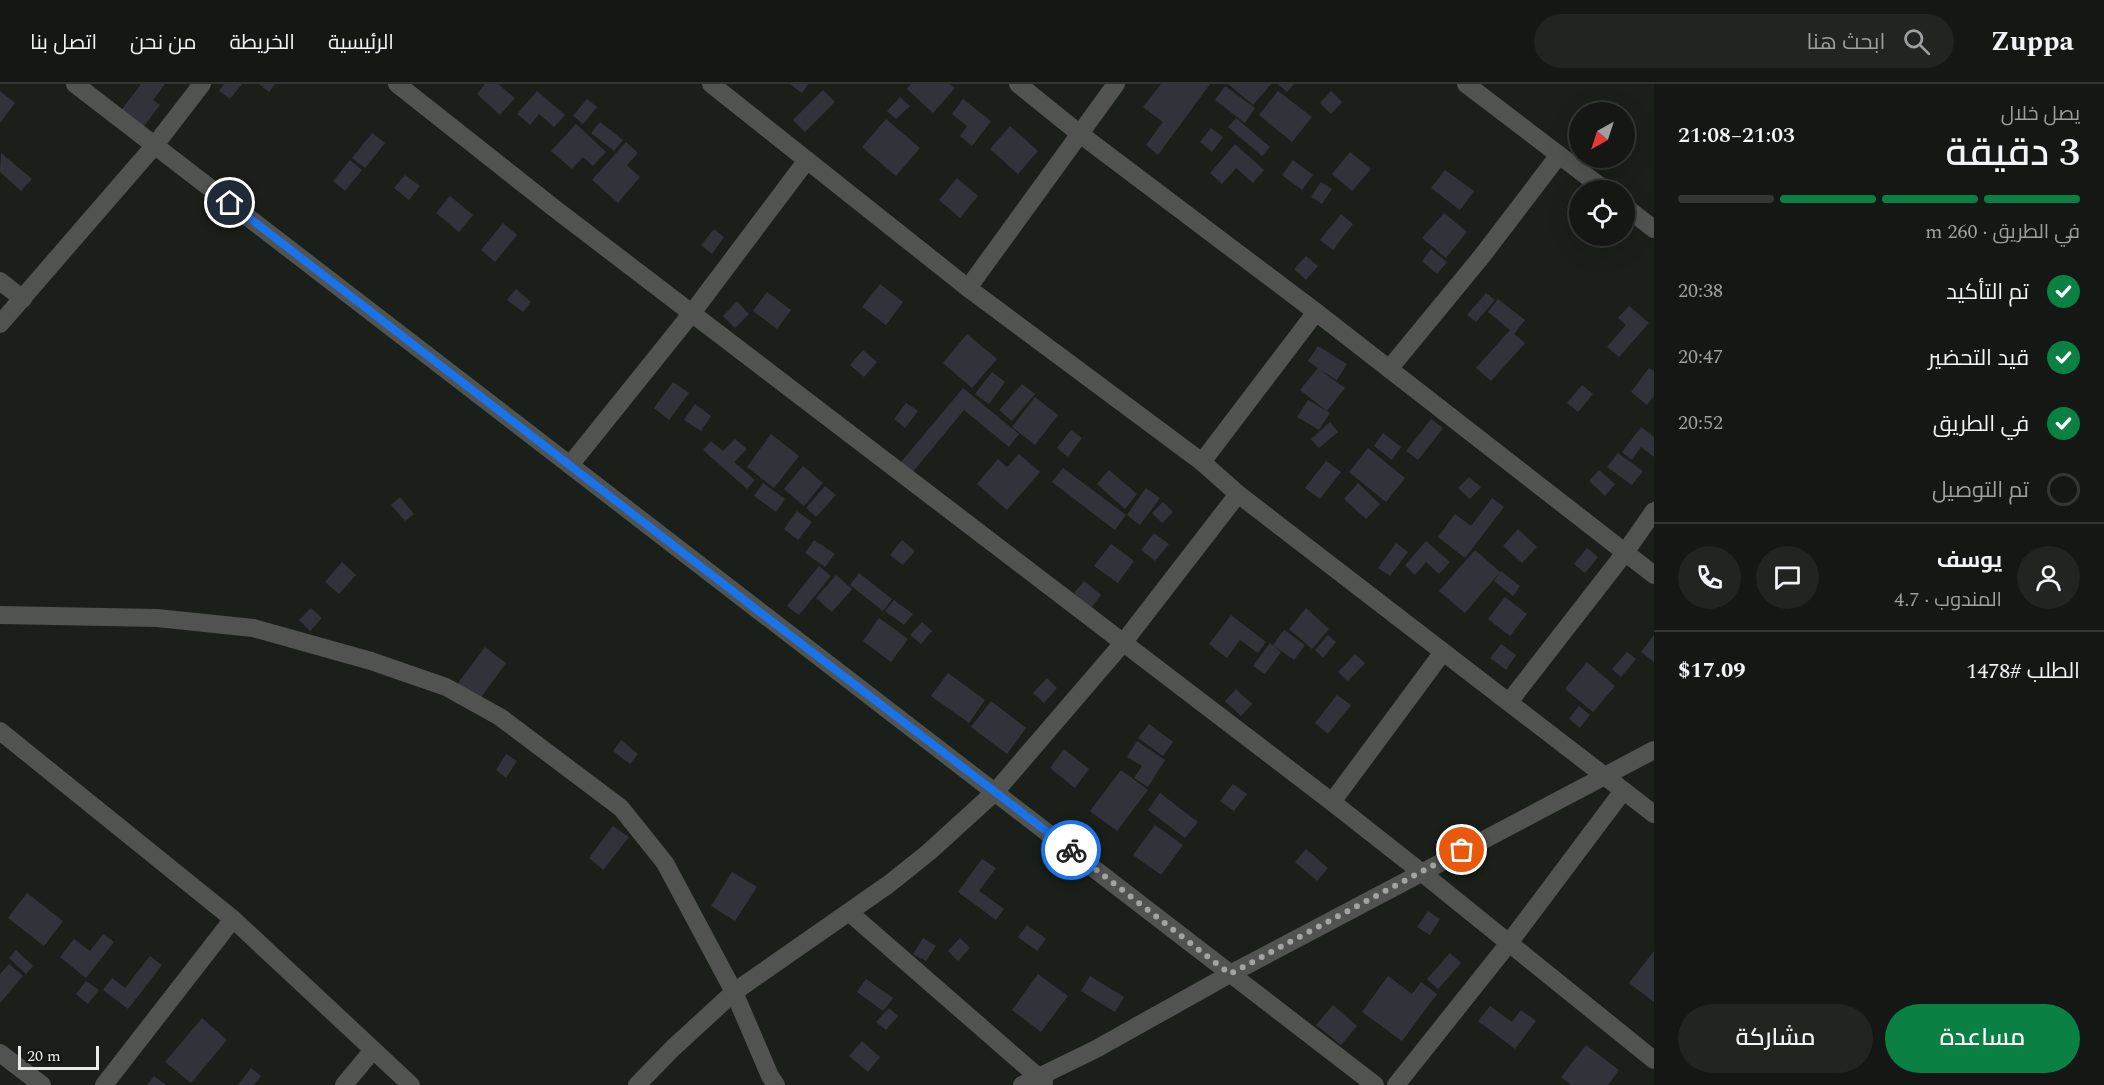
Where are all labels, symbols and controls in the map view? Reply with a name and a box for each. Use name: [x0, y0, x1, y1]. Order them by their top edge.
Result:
search box: [1534, 14, 1954, 68]
text: Zuppa: [1990, 20, 2074, 63]
icon: search: [1900, 25, 1933, 58]
text: ابحث هنا: [1806, 26, 1885, 59]
text: اتصل بنا: [30, 27, 97, 59]
text: من نحن: [130, 27, 196, 59]
text: الخريطة: [229, 27, 295, 59]
text: الرئيسية: [328, 27, 394, 59]
text: يصل خلال: [2001, 99, 2080, 129]
north arrow: [1569, 102, 1635, 168]
map controls: [1569, 102, 1635, 246]
text: 21:03–21:08: [1678, 119, 1795, 152]
text: 3 دقيقة: [1945, 124, 2080, 183]
pin: [204, 177, 255, 228]
button: locate: [1569, 180, 1635, 246]
icon: home: [213, 186, 246, 219]
text: في الطريق · 260 m: [1925, 217, 2080, 247]
icon: check: [2047, 275, 2080, 308]
text: 20:38: [1678, 276, 1723, 306]
text: تم التأكيد: [1946, 276, 2029, 309]
icon: check: [2047, 341, 2080, 374]
text: 20:47: [1678, 342, 1723, 372]
text: قيد التحضير: [1928, 342, 2029, 375]
icon: check: [2047, 407, 2080, 440]
text: 20:52: [1678, 408, 1723, 438]
text: في الطريق: [1933, 408, 2029, 441]
text: تم التوصيل: [1932, 474, 2029, 507]
text: يوسف: [1937, 544, 2002, 577]
button: phone: [1678, 546, 1741, 609]
button: chat: [1756, 546, 1819, 609]
button: person: [2017, 546, 2080, 609]
text: المندوب · 4.7: [1894, 585, 2002, 615]
text: $17.09: [1678, 654, 1746, 687]
text: الطلب #1478: [1966, 655, 2080, 688]
courier: [1041, 820, 1101, 880]
pin: [1436, 824, 1487, 875]
icon: bag: [1445, 833, 1478, 866]
icon: bike: [1055, 834, 1088, 867]
button: مشاركة: [1678, 1004, 1873, 1073]
button: مساعدة: [1885, 1004, 2080, 1073]
scale bar: [18, 1043, 99, 1070]
text: 20 m: [27, 1044, 61, 1068]

